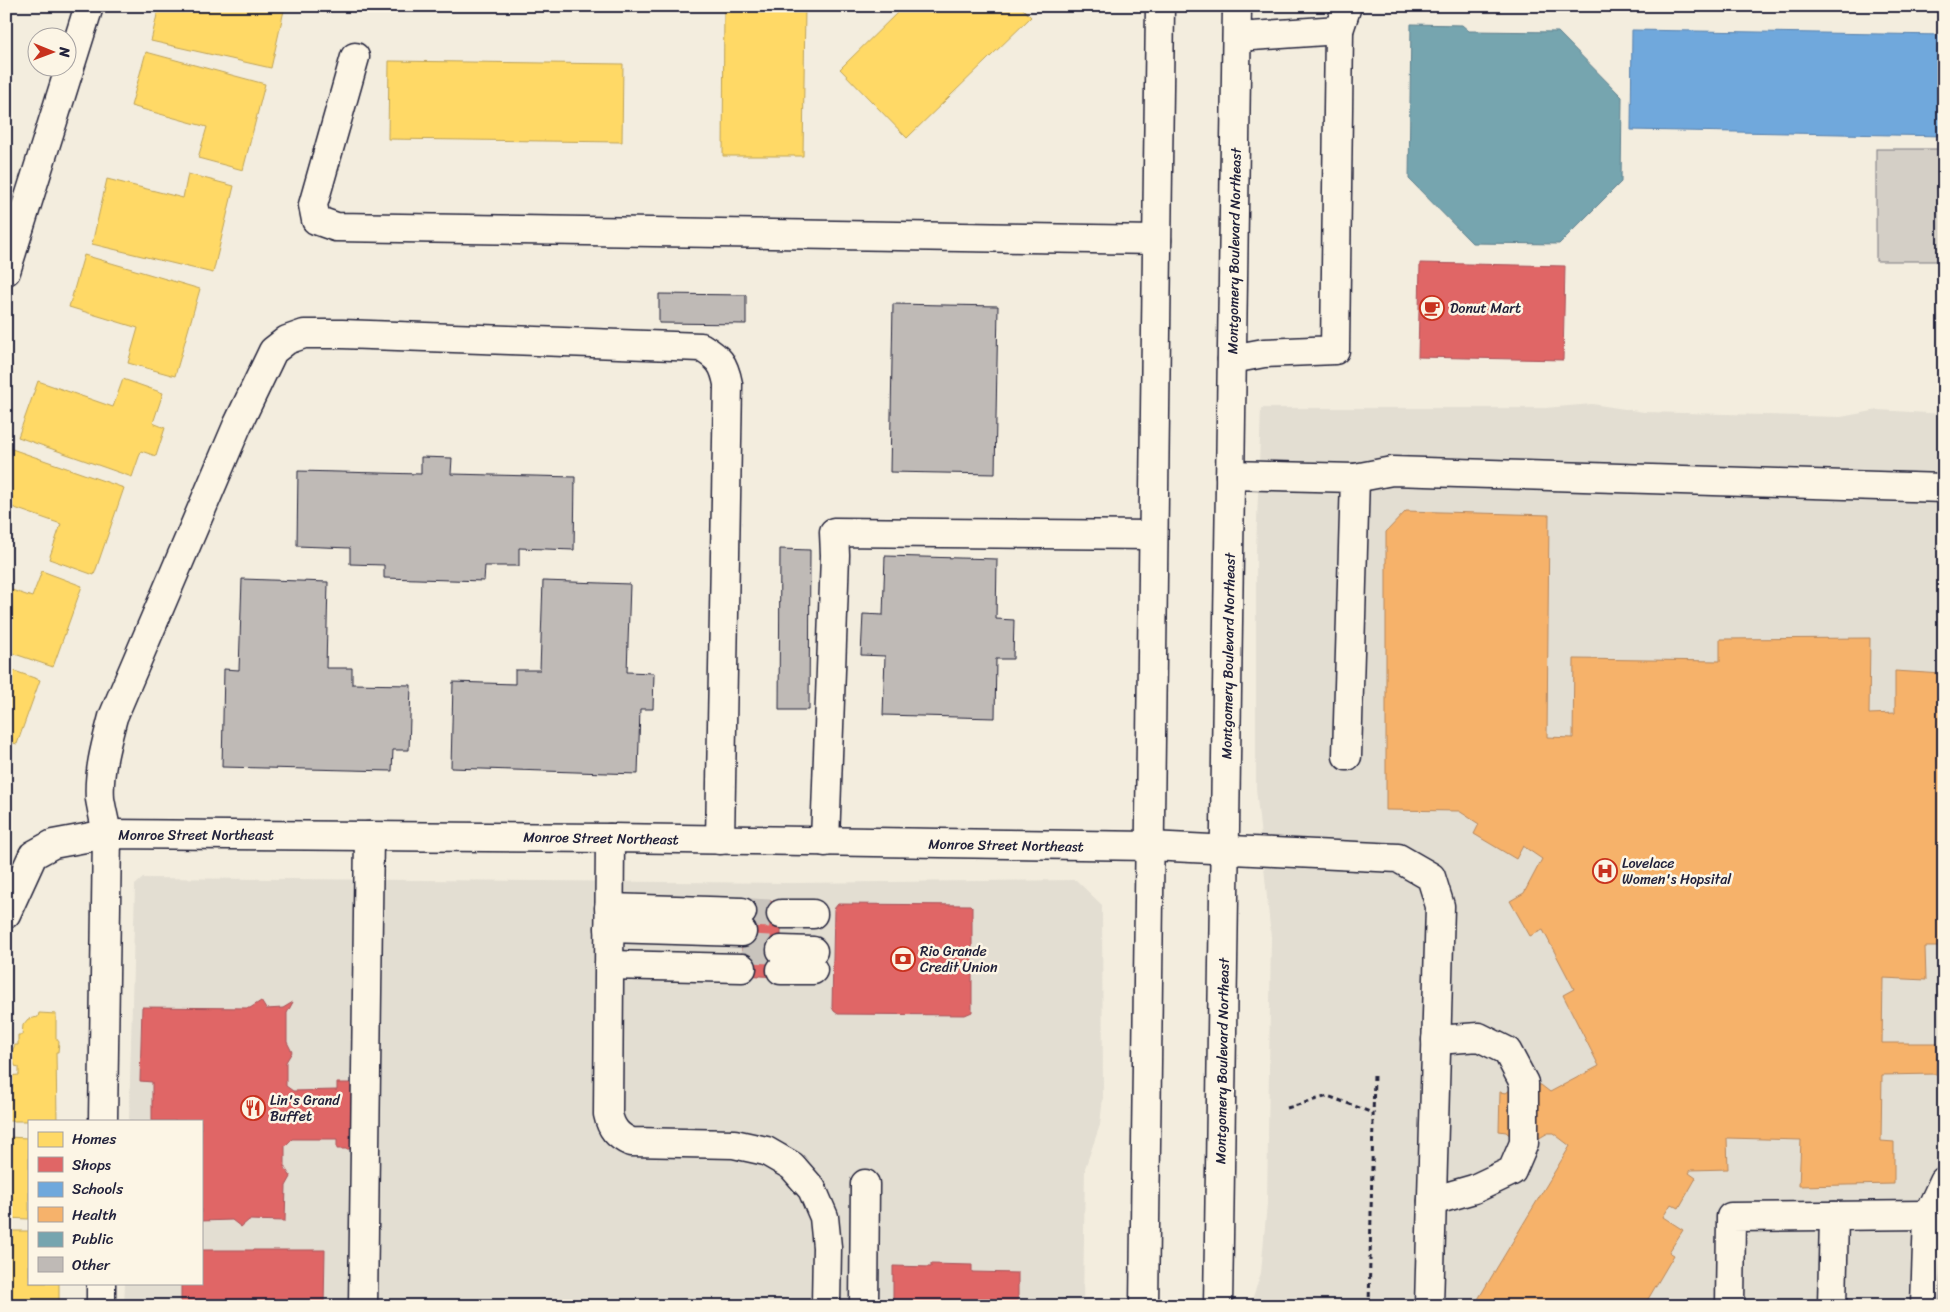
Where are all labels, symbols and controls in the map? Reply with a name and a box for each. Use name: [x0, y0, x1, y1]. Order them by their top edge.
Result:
north arrow: [28, 28, 78, 78]
text: N: [52, 46, 77, 58]
street label: Montgomery Boulevard Northeast: [1220, 146, 1249, 354]
cafe icon: Donut Mart: [1419, 295, 1445, 321]
place label: Donut Mart: [1450, 296, 1521, 321]
street label: Montgomery Boulevard Northeast: [1214, 551, 1243, 759]
street label: Monroe Street Northeast: [118, 823, 274, 848]
street label: Monroe Street Northeast: [523, 825, 679, 852]
street label: Monroe Street Northeast: [928, 832, 1084, 859]
place label: Lovelace Women's Hopsital: [1622, 851, 1732, 892]
hospital icon: Lovelace Women's Hopsital: [1592, 858, 1618, 884]
place label: Rio Grande Credit Union: [920, 939, 998, 980]
bank icon: Rio Grande Credit Union: [890, 946, 916, 972]
street label: Montgomery Boulevard Northeast: [1208, 956, 1237, 1164]
place label: Lin's Grand Buffet: [270, 1088, 341, 1129]
restaurant icon: Lin's Grand Buffet: [240, 1095, 266, 1121]
legend: [28, 1120, 202, 1284]
text: Homes: [72, 1126, 116, 1152]
text: Shops: [72, 1152, 112, 1178]
text: Schools: [72, 1176, 123, 1202]
text: Health: [72, 1202, 117, 1228]
text: Public: [72, 1226, 114, 1252]
text: Other: [72, 1252, 111, 1278]

